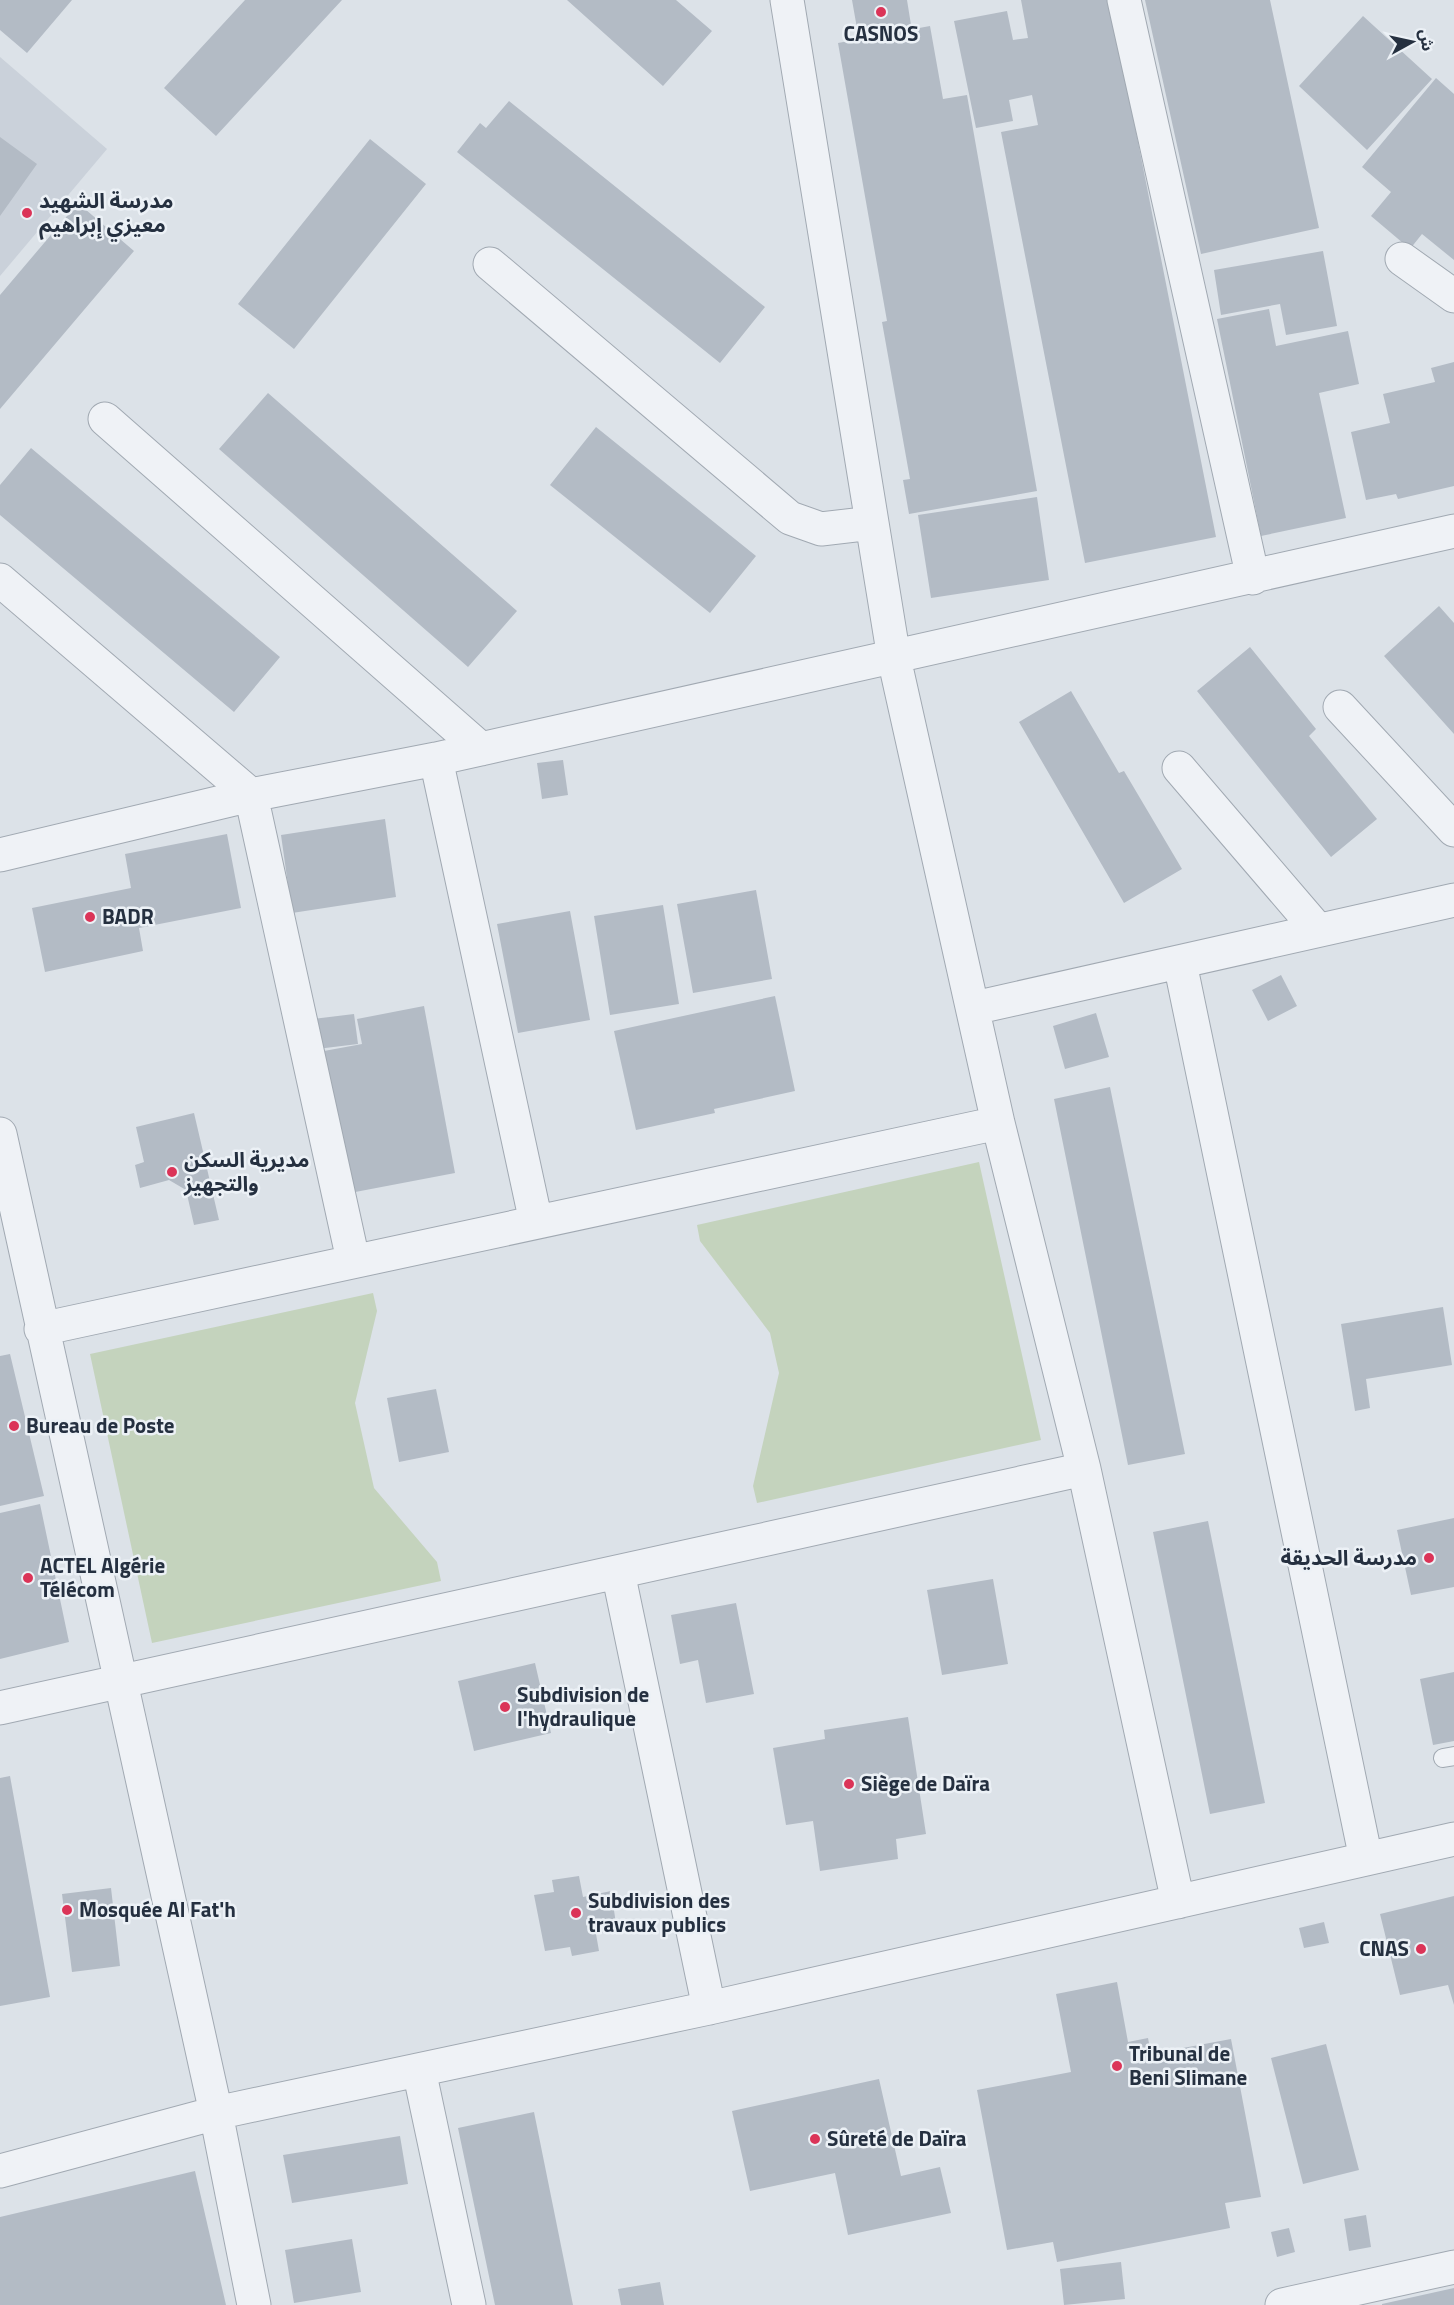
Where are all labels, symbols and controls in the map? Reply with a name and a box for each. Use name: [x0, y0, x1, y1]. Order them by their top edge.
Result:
marker: CASNOS: [874, 5, 888, 19]
north arrow: [1382, 12, 1442, 72]
place label: CASNOS: [844, 17, 919, 49]
text: ش: [1413, 27, 1440, 53]
place label: مدرسة الشهيد معيزي إبراهيم: [39, 184, 173, 242]
marker: مدرسة الشهيد معيزي إبراهيم: [20, 206, 34, 220]
place label: BADR: [102, 900, 154, 932]
marker: BADR: [83, 910, 97, 924]
place label: مديرية السكن والتجهيز: [183, 1143, 309, 1199]
marker: مديرية السكن والتجهيز: [165, 1165, 179, 1179]
place label: Bureau de Poste: [26, 1409, 175, 1441]
marker: Bureau de Poste: [7, 1419, 21, 1433]
place label: مدرسة الحديقة: [1281, 1541, 1417, 1573]
place label: ACTEL Algérie Télécom: [40, 1549, 165, 1605]
marker: مدرسة الحديقة: [1422, 1551, 1436, 1565]
marker: ACTEL Algérie Télécom: [21, 1571, 35, 1585]
place label: Subdivision de l'hydraulique: [517, 1678, 649, 1734]
marker: Subdivision de l'hydraulique: [498, 1700, 512, 1714]
place label: Siège de Daïra: [861, 1767, 990, 1799]
marker: Siège de Daïra: [842, 1777, 856, 1791]
place label: Subdivision des travaux publics: [588, 1884, 730, 1940]
place label: Mosquée Al Fat'h: [79, 1893, 236, 1925]
marker: Mosquée Al Fat'h: [60, 1903, 74, 1917]
marker: Subdivision des travaux publics: [569, 1906, 583, 1920]
place label: CNAS: [1359, 1932, 1409, 1964]
marker: CNAS: [1414, 1942, 1428, 1956]
place label: Tribunal de Beni Slimane: [1129, 2037, 1247, 2093]
marker: Tribunal de Beni Slimane: [1110, 2059, 1124, 2073]
place label: Sûreté de Daïra: [827, 2122, 967, 2154]
marker: Sûreté de Daïra: [808, 2132, 822, 2146]

